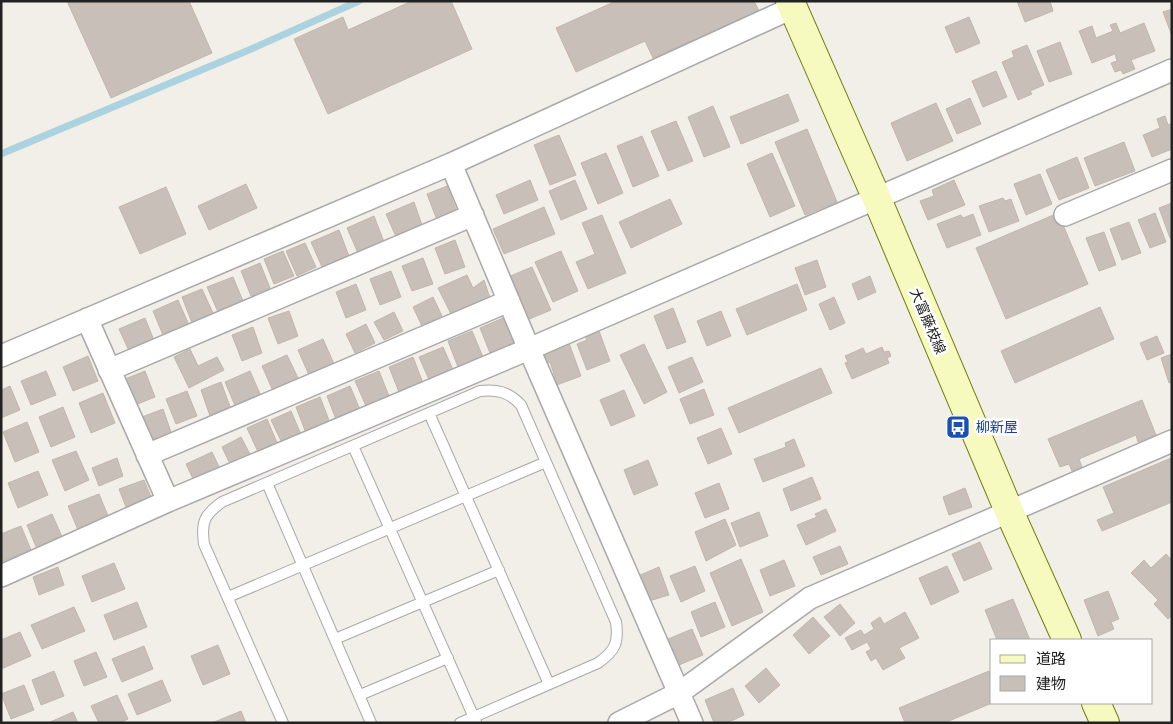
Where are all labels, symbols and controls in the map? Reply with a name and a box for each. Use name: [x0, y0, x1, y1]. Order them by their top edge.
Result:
street label: 大富藤枝線: [907, 285, 950, 356]
bus stop icon: 柳新屋: [945, 414, 971, 440]
place label: 柳新屋: [976, 418, 1018, 435]
legend: [990, 639, 1153, 704]
text: 道路: [1036, 649, 1066, 667]
text: 建物: [1036, 674, 1066, 692]

